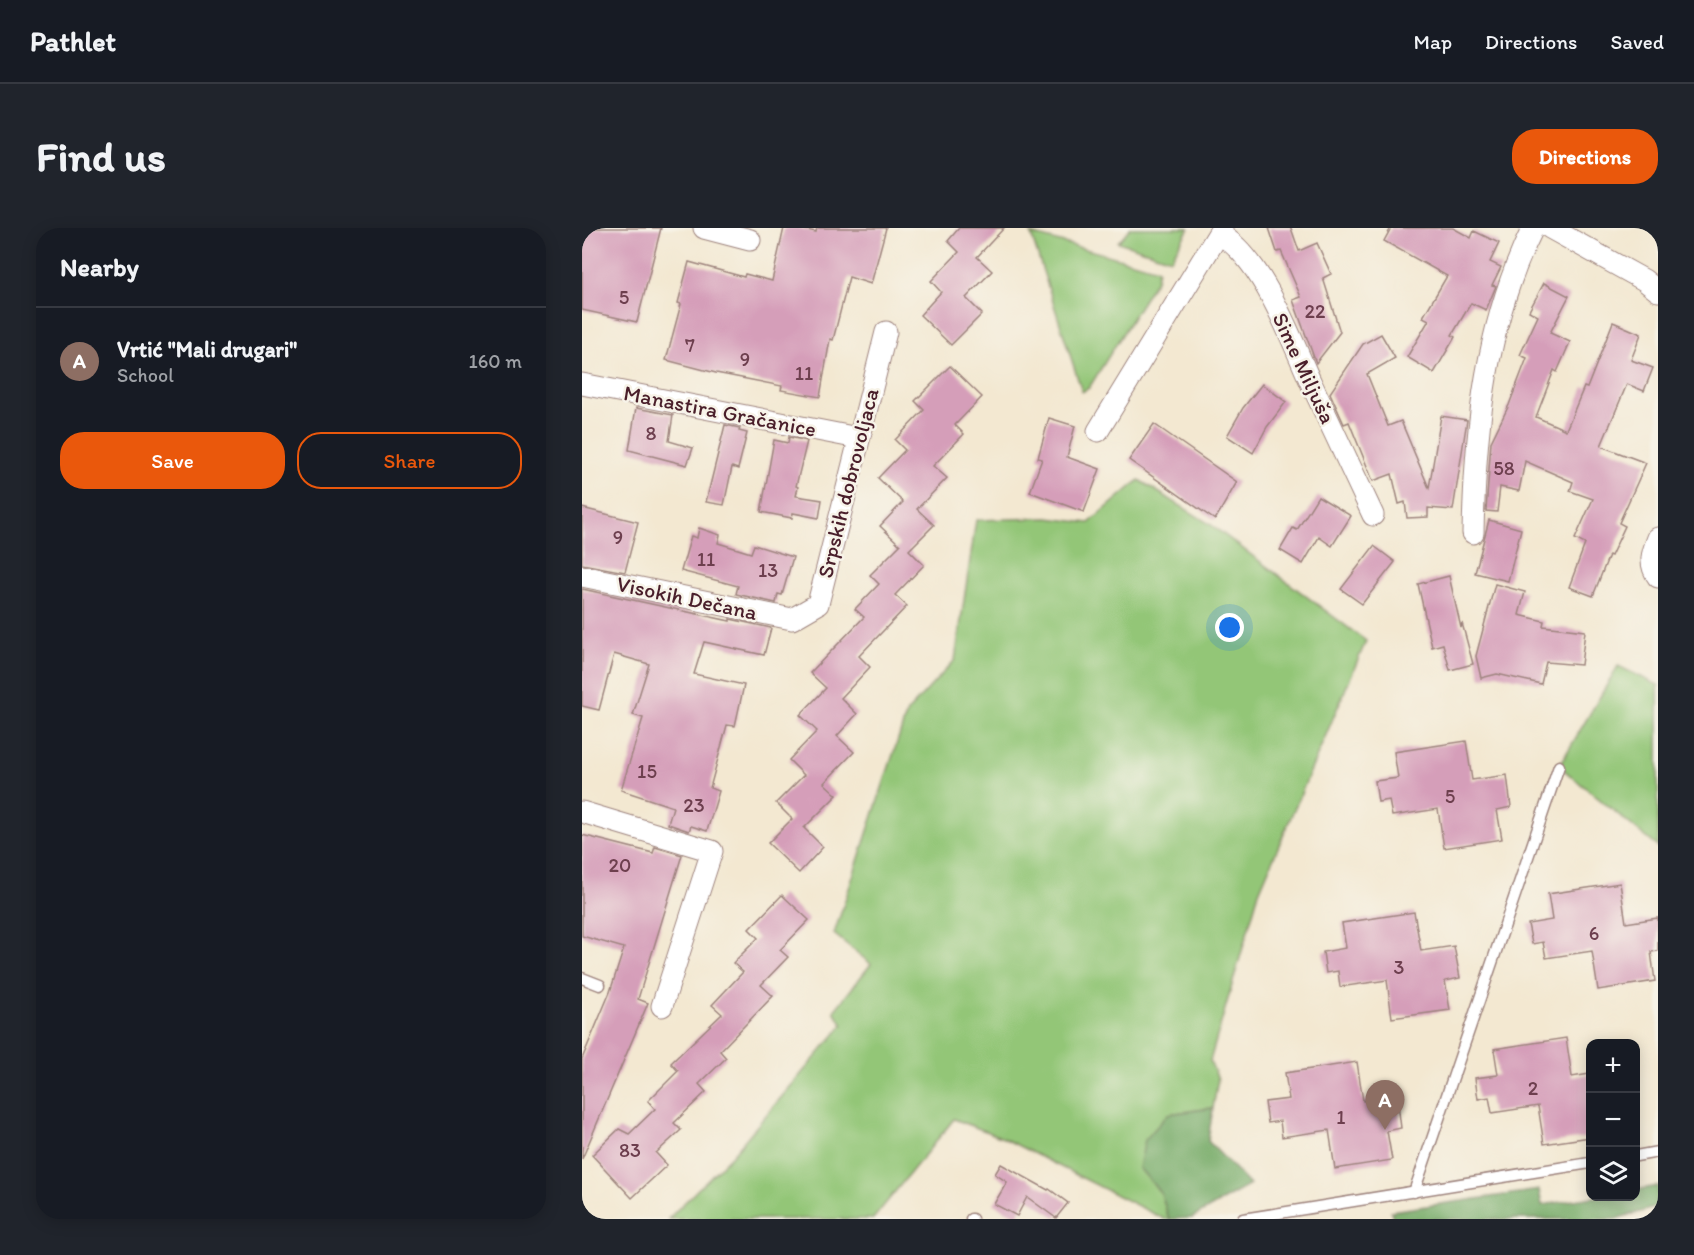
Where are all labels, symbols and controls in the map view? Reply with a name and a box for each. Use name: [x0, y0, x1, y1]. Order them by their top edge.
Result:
text: Pathlet: [30, 24, 116, 58]
text: Map: [1414, 29, 1452, 54]
text: Directions: [1485, 29, 1577, 54]
text: Saved: [1610, 29, 1664, 54]
button: Directions: [1512, 129, 1658, 184]
text: Find us: [36, 131, 166, 182]
text: Nearby: [60, 251, 139, 283]
house number: 5: [619, 285, 629, 309]
house number: 22: [1304, 299, 1326, 323]
street label: Sime Miljuša: [1266, 308, 1342, 428]
house number: 7: [685, 333, 695, 357]
text: Vrtić "Mali drugari": [117, 336, 297, 363]
house number: 9: [740, 347, 750, 371]
text: A: [73, 349, 86, 373]
text: 160 m: [469, 349, 522, 373]
house number: 11: [795, 361, 813, 385]
text: School: [117, 363, 174, 387]
street label: Manastira Gračanice: [621, 379, 819, 443]
street label: Srpskih dobrovoljaca: [811, 385, 885, 581]
house number: 8: [646, 421, 657, 445]
button: Save: [60, 432, 285, 489]
button: Share: [297, 432, 522, 489]
house number: 58: [1493, 456, 1515, 480]
house number: 9: [613, 525, 623, 549]
house number: 11: [697, 547, 715, 571]
house number: 13: [758, 558, 778, 582]
street label: Visokih Dečana: [614, 570, 760, 626]
your location: [1215, 613, 1244, 642]
house number: 15: [637, 759, 657, 783]
house number: 5: [1445, 784, 1455, 808]
house number: 23: [683, 793, 705, 817]
house number: 20: [609, 853, 631, 877]
house number: 6: [1589, 921, 1599, 945]
house number: 3: [1394, 955, 1405, 979]
map controls: [1586, 1039, 1640, 1201]
button: +: [1586, 1039, 1640, 1093]
house number: 2: [1528, 1076, 1539, 1100]
pin: A: [1366, 1080, 1404, 1130]
button: −: [1586, 1093, 1640, 1147]
house number: 1: [1336, 1105, 1346, 1129]
house number: 83: [619, 1138, 641, 1162]
button: layers: [1586, 1147, 1640, 1201]

